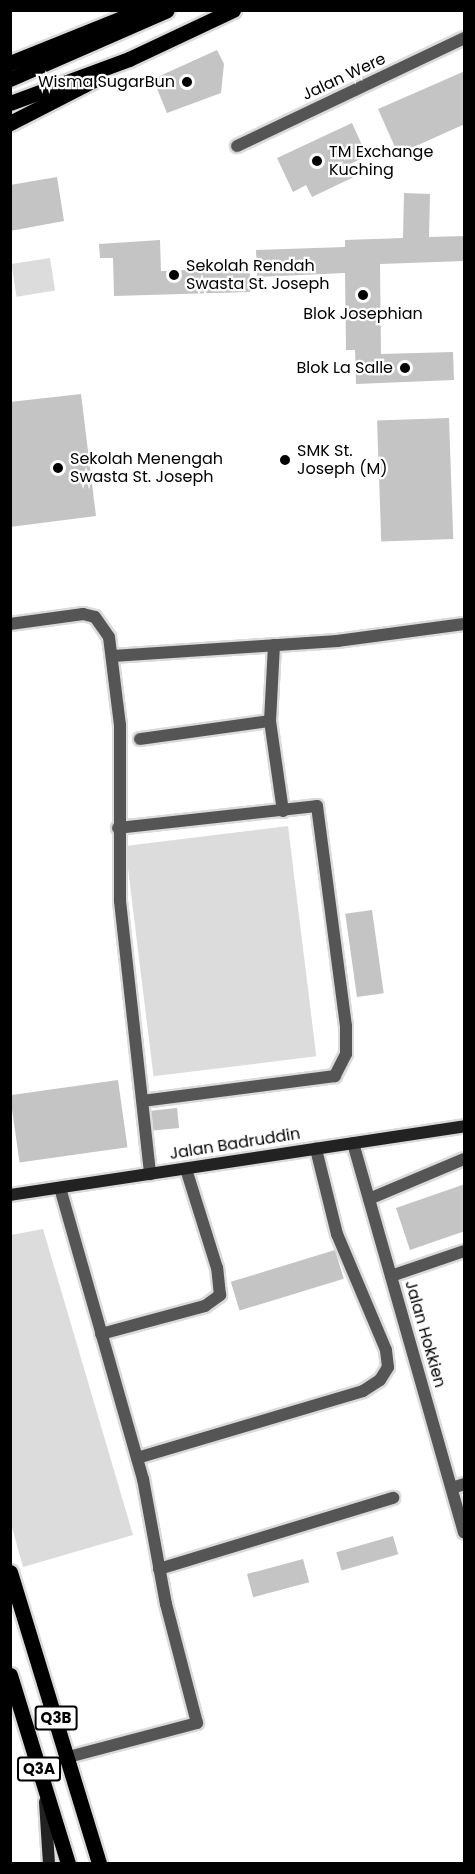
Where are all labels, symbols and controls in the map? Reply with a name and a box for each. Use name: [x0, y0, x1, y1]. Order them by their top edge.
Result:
street label: Jalan Were: [299, 49, 389, 105]
place label: Wisma SugarBun: [38, 72, 175, 92]
marker: Wisma SugarBun: [180, 75, 194, 89]
place label: TM Exchange Kuching: [329, 142, 433, 180]
marker: TM Exchange Kuching: [310, 154, 324, 168]
place label: Sekolah Rendah Swasta St. Joseph: [186, 256, 329, 294]
marker: Sekolah Rendah Swasta St. Joseph: [167, 268, 181, 282]
marker: Blok Josephian: [356, 288, 370, 302]
place label: Blok Josephian: [303, 304, 423, 324]
place label: Blok La Salle: [297, 358, 393, 378]
marker: Blok La Salle: [398, 361, 412, 375]
place label: SMK St. Joseph (M): [297, 441, 388, 479]
place label: Sekolah Menengah Swasta St. Joseph: [70, 449, 223, 487]
marker: SMK St. Joseph (M): [278, 453, 292, 467]
marker: Sekolah Menengah Swasta St. Joseph: [51, 461, 65, 475]
street label: Jalan Badruddin: [168, 1124, 302, 1164]
street label: Jalan Hokkien: [401, 1278, 449, 1390]
road number: Q3B: [34, 1706, 78, 1730]
road number: Q3A: [16, 1757, 62, 1781]

